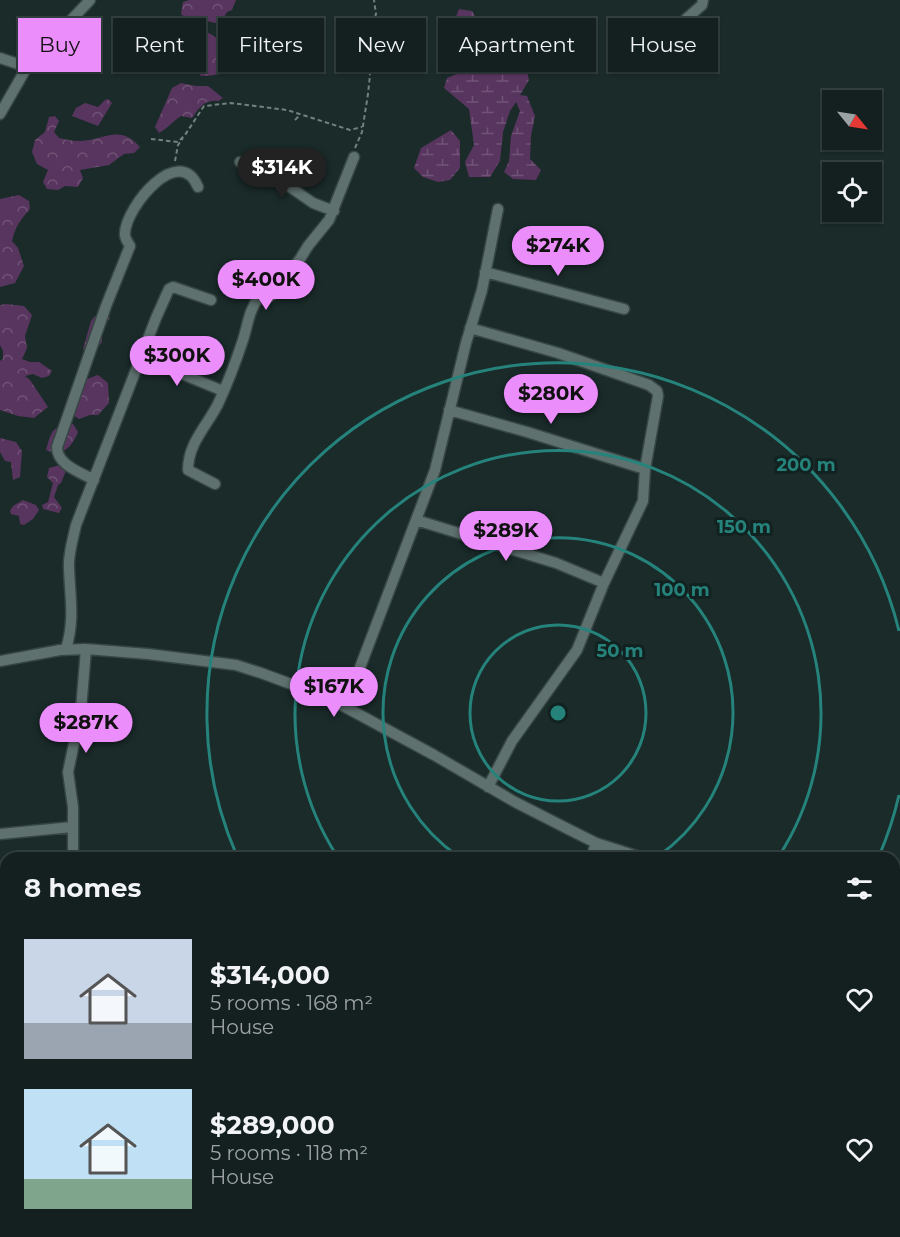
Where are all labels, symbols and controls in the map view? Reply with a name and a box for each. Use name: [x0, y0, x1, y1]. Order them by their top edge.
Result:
chip: Buy: [18, 18, 101, 72]
chip: Rent: [113, 18, 206, 72]
chip: Filters: [218, 18, 324, 72]
chip: New: [336, 18, 426, 72]
chip: Apartment: [438, 18, 596, 72]
chip: House: [608, 18, 718, 72]
north arrow: [822, 90, 882, 150]
map controls: [822, 90, 882, 222]
pin: $314K: [240, 148, 324, 199]
text: $314K: [252, 155, 312, 179]
button: locate: [822, 162, 882, 222]
pin: $274K: [516, 226, 600, 277]
text: $274K: [526, 233, 590, 257]
pin: $400K: [224, 260, 308, 311]
text: $400K: [232, 267, 300, 291]
pin: $300K: [135, 336, 219, 387]
text: $300K: [144, 343, 210, 367]
pin: $280K: [509, 374, 593, 425]
text: $280K: [518, 381, 584, 405]
text: 200 m: [776, 454, 836, 476]
pin: $289K: [464, 511, 548, 562]
text: 150 m: [717, 516, 771, 538]
text: $289K: [473, 518, 539, 542]
text: 100 m: [654, 579, 710, 601]
text: 50 m: [597, 640, 643, 662]
pin: $167K: [292, 667, 376, 718]
text: $167K: [304, 674, 364, 698]
pin: $287K: [44, 703, 128, 754]
centre of rings: [548, 703, 568, 723]
text: $287K: [54, 710, 118, 734]
text: 8 homes: [24, 872, 141, 904]
icon: filters: [843, 872, 876, 905]
text: $314,000: [210, 959, 330, 991]
icon: home: [72, 963, 144, 1035]
icon: heart: [843, 983, 876, 1016]
text: 5 rooms · 168 m²: [210, 991, 373, 1015]
text: House: [210, 1015, 274, 1039]
text: $289,000: [210, 1109, 335, 1141]
icon: home: [72, 1113, 144, 1185]
icon: heart: [843, 1133, 876, 1166]
text: 5 rooms · 118 m²: [210, 1141, 368, 1165]
text: House: [210, 1165, 274, 1189]

